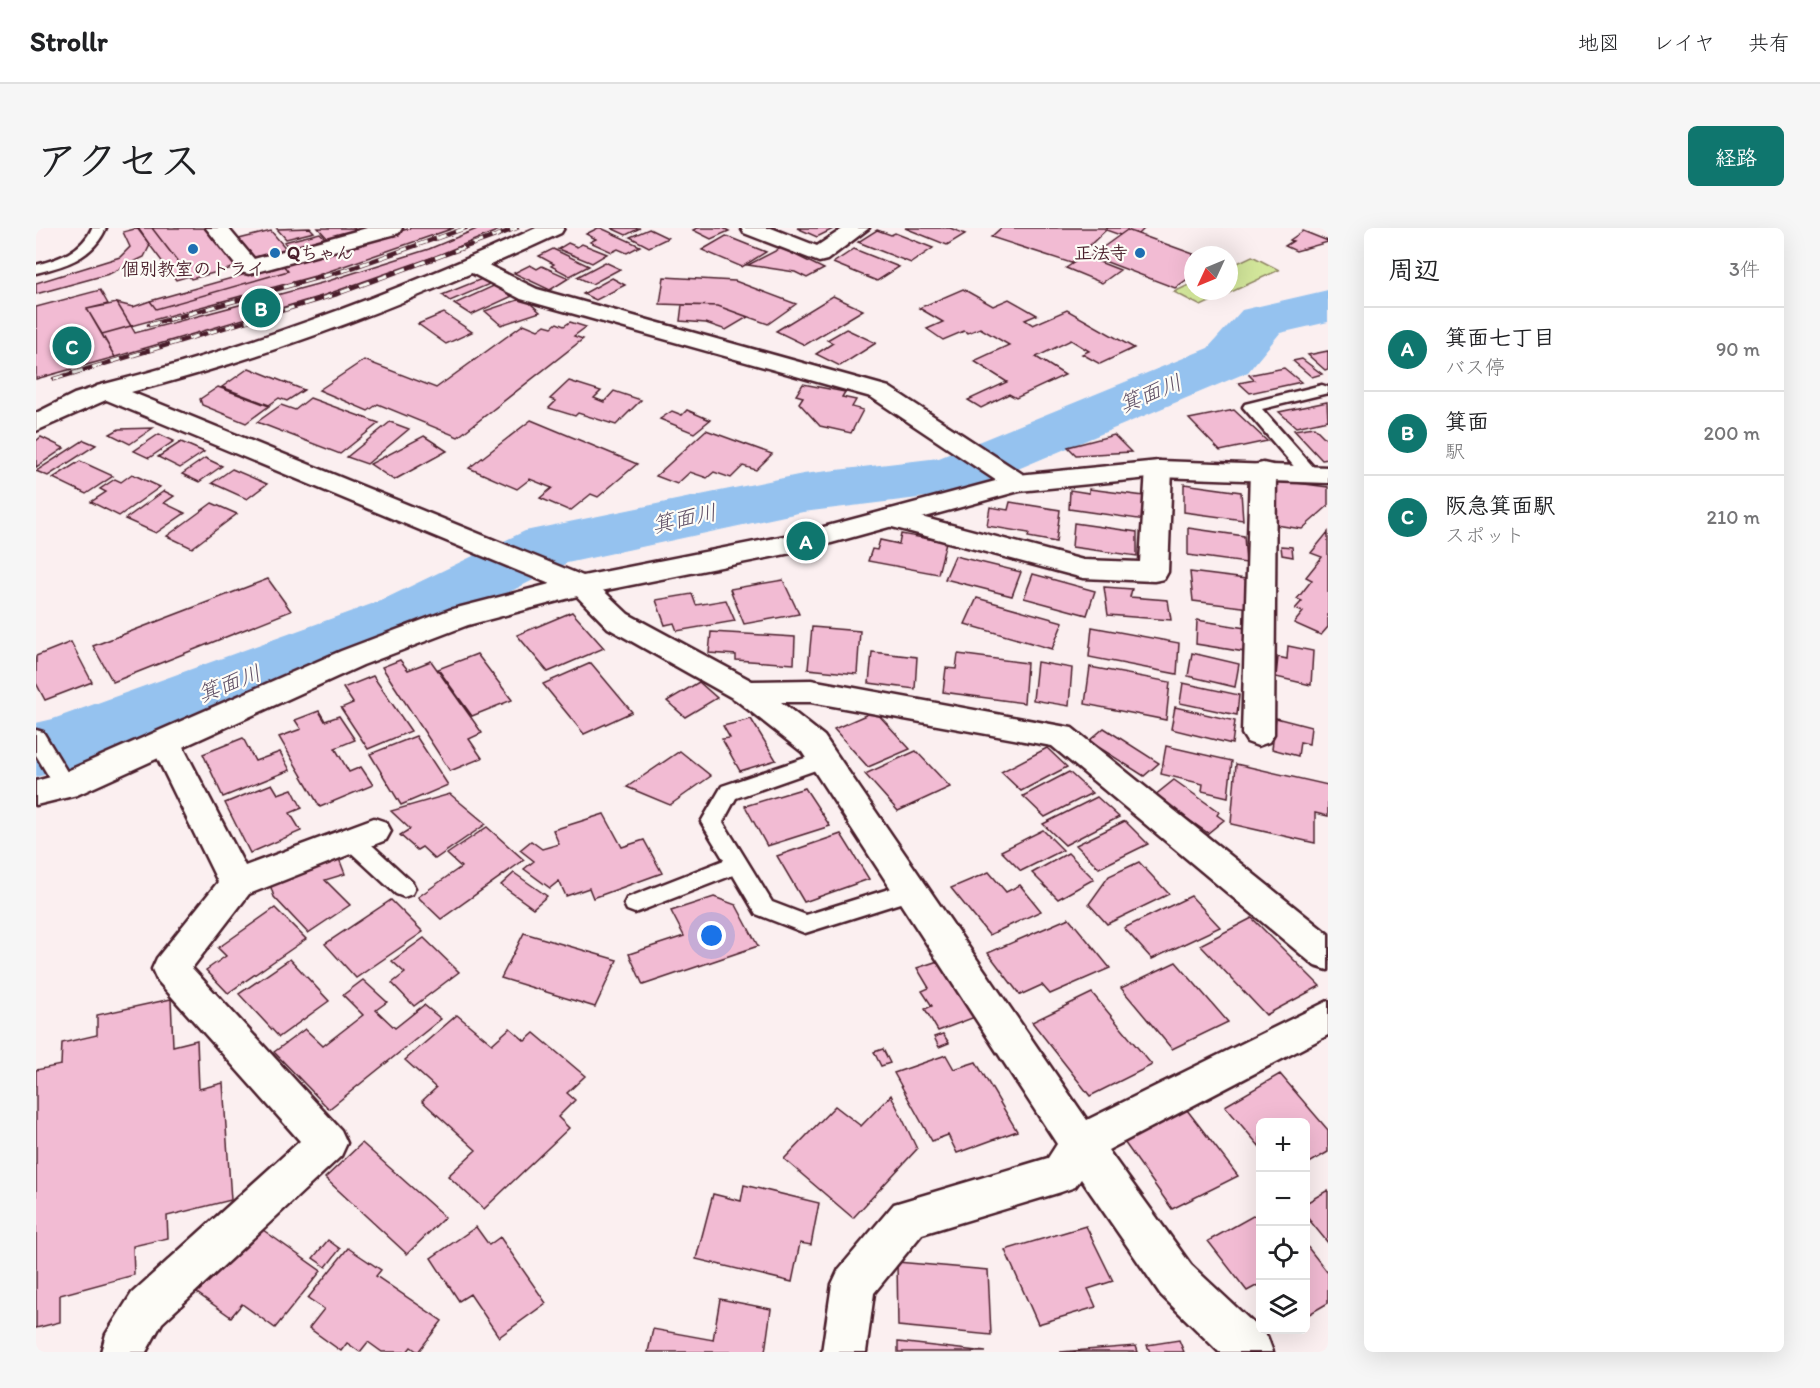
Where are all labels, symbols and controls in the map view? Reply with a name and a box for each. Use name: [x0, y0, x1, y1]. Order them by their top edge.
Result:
text: Strollr: [30, 24, 108, 58]
text: 地図: [1578, 30, 1620, 55]
text: レイヤ: [1653, 30, 1715, 55]
text: 共有: [1748, 30, 1790, 55]
button: 経路: [1688, 126, 1784, 186]
text: アクセス: [36, 135, 201, 186]
marker: 個別教室のトライ: [186, 242, 200, 256]
place label: Qちゃん: [287, 242, 354, 264]
place label: 正法寺: [1074, 242, 1128, 264]
marker: Qちゃん: [268, 246, 282, 260]
marker: 正法寺: [1133, 246, 1147, 260]
north arrow: [1184, 246, 1238, 300]
text: 周辺: [1388, 254, 1440, 286]
text: 3件: [1729, 257, 1760, 281]
place label: 個別教室のトライ: [121, 258, 265, 280]
pin: B: [242, 286, 280, 331]
pin: C: [52, 324, 92, 368]
text: 箕面七丁目: [1445, 324, 1555, 351]
text: A: [1401, 337, 1414, 361]
text: 90 m: [1716, 337, 1760, 361]
text: バス停: [1445, 355, 1505, 379]
water label: 箕面川: [1115, 369, 1186, 418]
text: 箕面: [1445, 408, 1489, 435]
text: B: [1401, 421, 1414, 445]
text: 200 m: [1704, 421, 1760, 445]
text: 駅: [1445, 439, 1465, 463]
text: 阪急箕面駅: [1445, 492, 1555, 519]
water label: 箕面川: [649, 498, 719, 539]
text: C: [1401, 505, 1414, 529]
text: 210 m: [1707, 505, 1760, 529]
pin: A: [786, 518, 826, 564]
text: スポット: [1445, 523, 1525, 547]
water label: 箕面川: [194, 659, 265, 708]
your location: [697, 921, 726, 950]
map controls: [1256, 1118, 1310, 1334]
button: +: [1256, 1118, 1310, 1172]
button: −: [1256, 1172, 1310, 1226]
button: locate: [1256, 1226, 1310, 1280]
button: layers: [1256, 1280, 1310, 1334]

